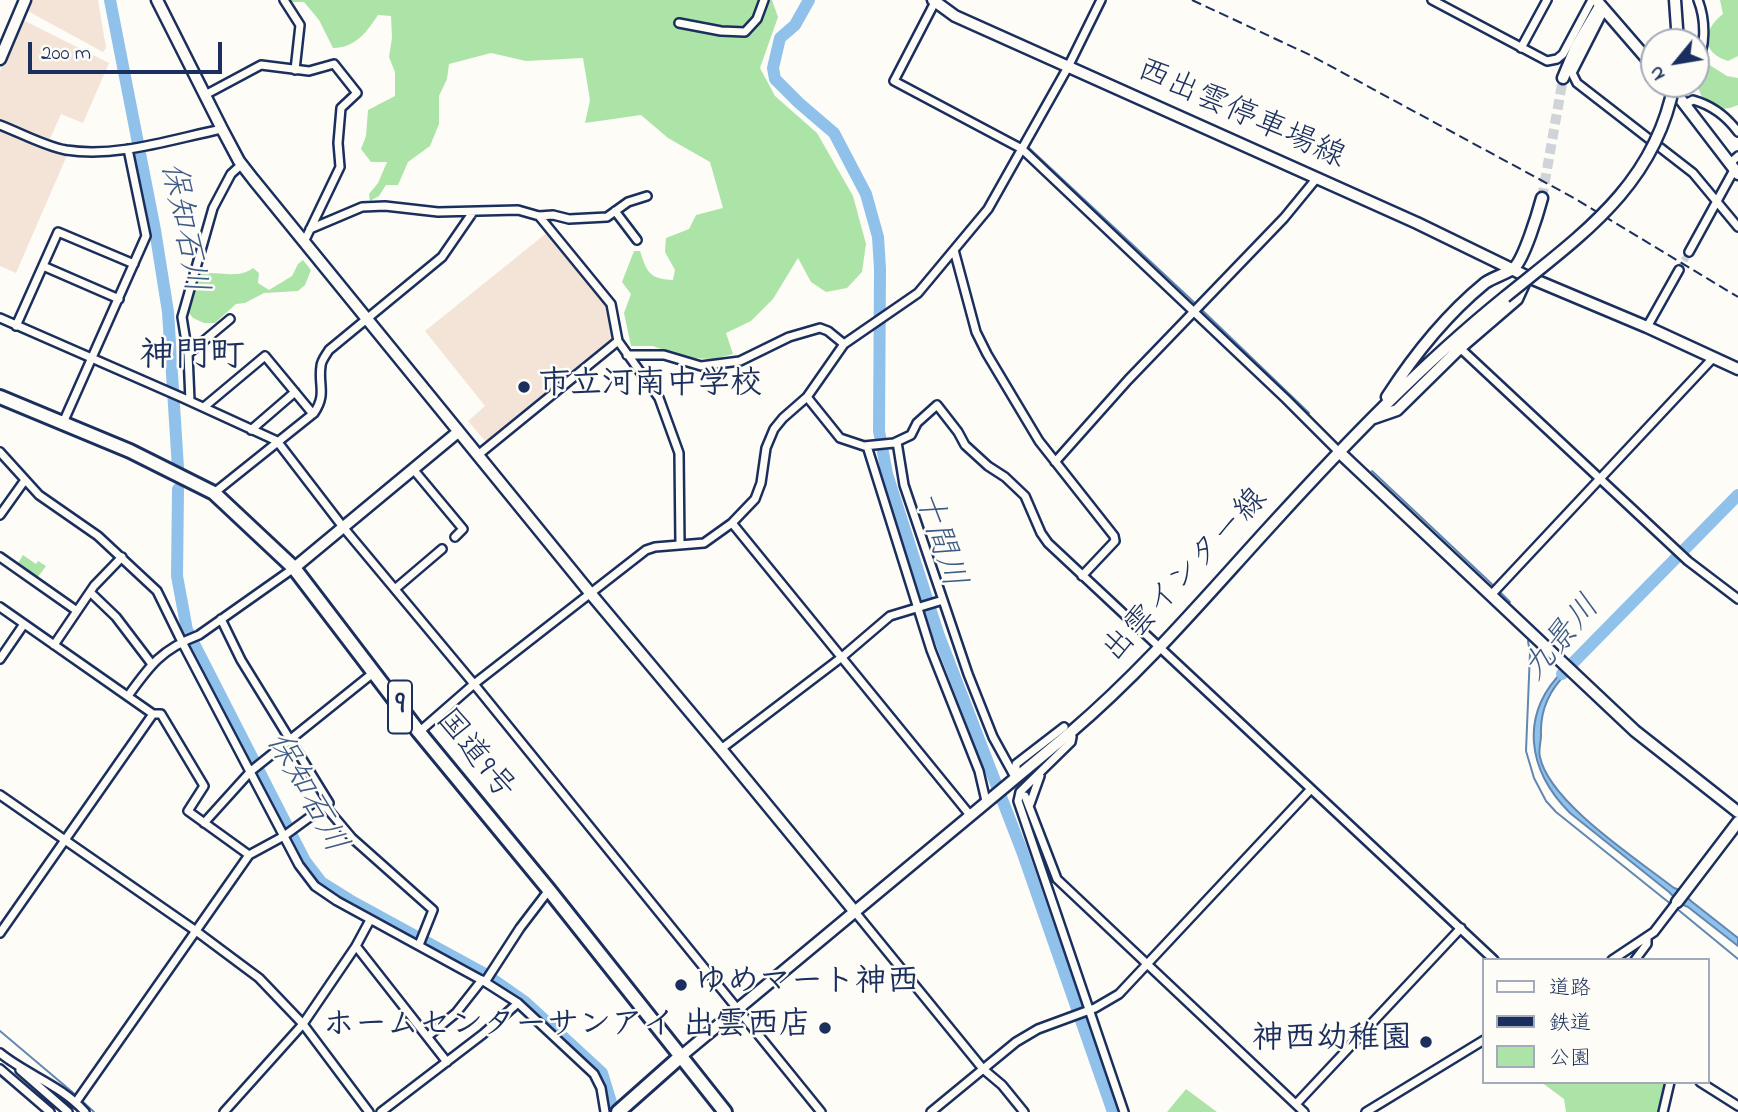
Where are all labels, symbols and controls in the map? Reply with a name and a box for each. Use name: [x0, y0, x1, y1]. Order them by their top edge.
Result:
scale bar: [32, 28, 226, 72]
north arrow: [1640, 28, 1710, 98]
text: 200 m: [41, 39, 91, 69]
street label: 西出雲停車場線: [1130, 53, 1350, 179]
text: N: [1643, 60, 1673, 85]
water label: 保知石川: [149, 159, 213, 297]
district label: 神門町: [140, 338, 244, 380]
place label: 市立河南中学校: [538, 368, 762, 406]
marker: 市立河南中学校: [516, 379, 532, 395]
street label: 出雲インター線: [1097, 482, 1277, 672]
water label: 十間川: [903, 487, 971, 593]
water label: 九景川: [1517, 589, 1611, 691]
road number: 9: [388, 680, 412, 734]
street label: 国道9号: [425, 703, 521, 809]
water label: 保知石川: [255, 727, 353, 861]
legend: [1482, 958, 1710, 1084]
place label: ゆめマート神西: [695, 966, 919, 1004]
text: 道路: [1549, 974, 1591, 1004]
marker: ゆめマート神西: [673, 977, 689, 993]
place label: ホームセンターサンアイ 出雲西店: [323, 1009, 811, 1047]
text: 鉄道: [1549, 1009, 1591, 1039]
marker: ホームセンターサンアイ 出雲西店: [817, 1020, 833, 1036]
place label: 神西幼稚園: [1252, 1023, 1412, 1061]
marker: 神西幼稚園: [1418, 1034, 1434, 1050]
text: 公園: [1549, 1044, 1591, 1074]

